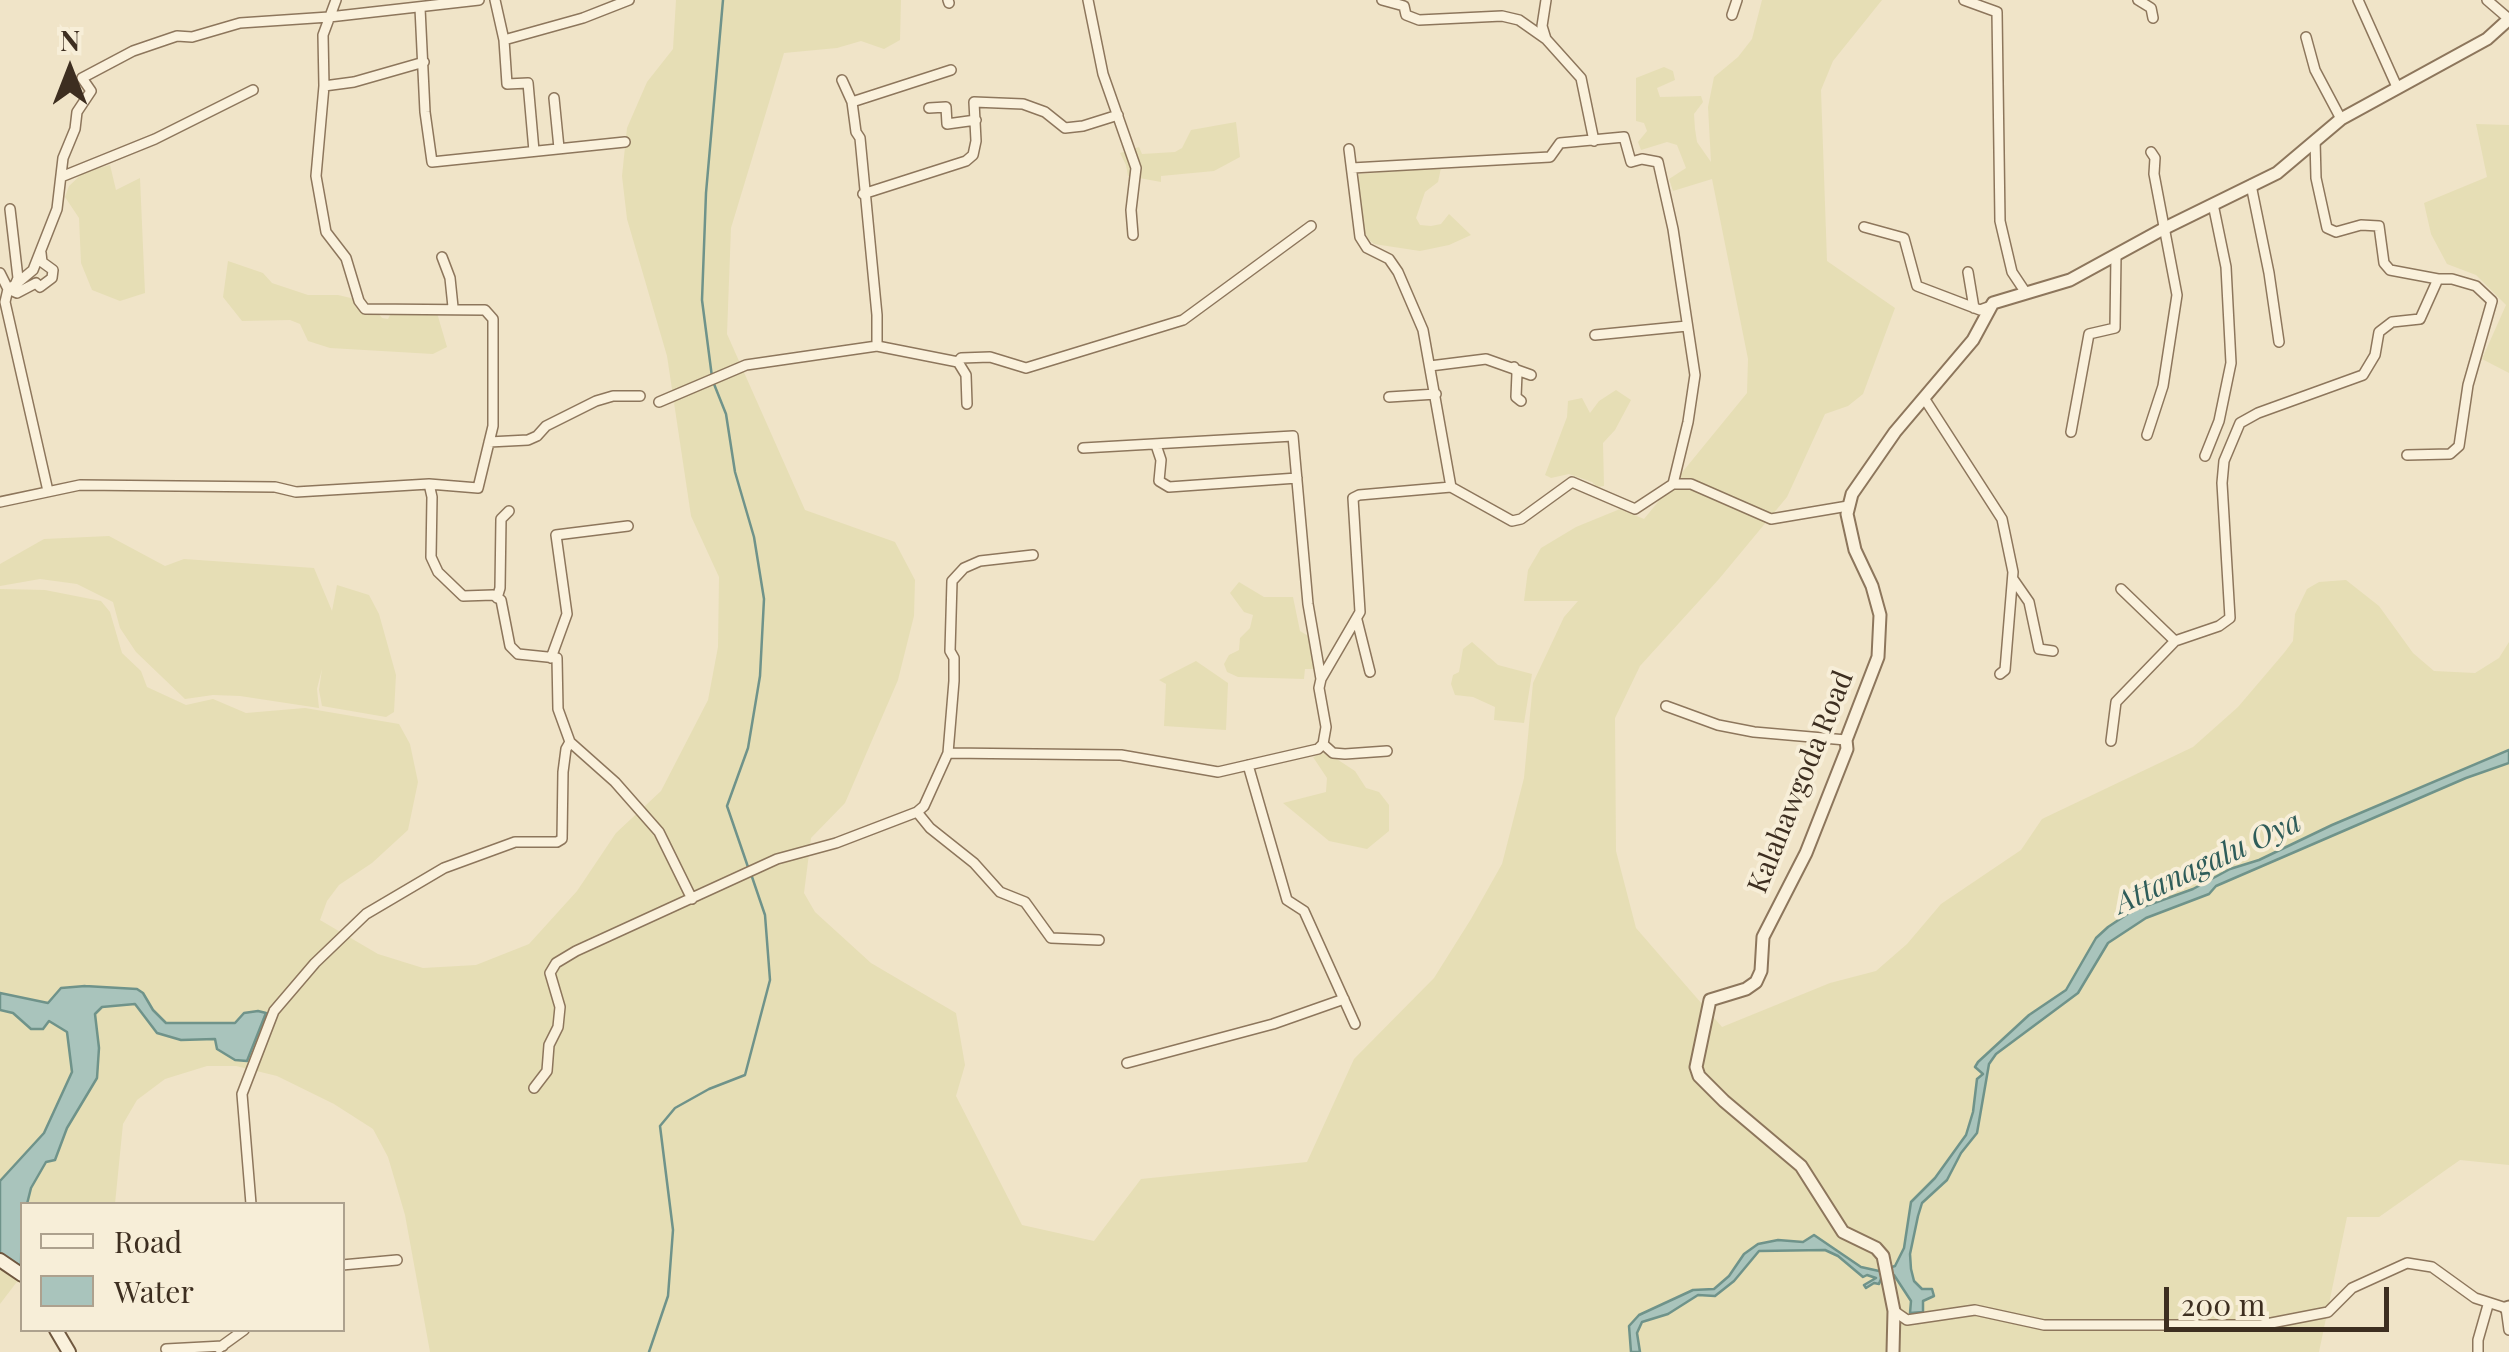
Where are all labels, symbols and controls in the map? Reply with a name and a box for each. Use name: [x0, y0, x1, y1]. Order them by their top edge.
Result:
north arrow: [20, 20, 120, 120]
text: N: [60, 21, 80, 58]
street label: Kalahawgoda Road: [1741, 666, 1861, 898]
water label: Attanagalu Oya: [2109, 804, 2307, 922]
legend: [20, 1202, 345, 1332]
text: Road: [114, 1221, 182, 1261]
scale bar: [2169, 1267, 2394, 1329]
text: Water: [114, 1271, 194, 1311]
text: 200 m: [2181, 1284, 2265, 1324]

